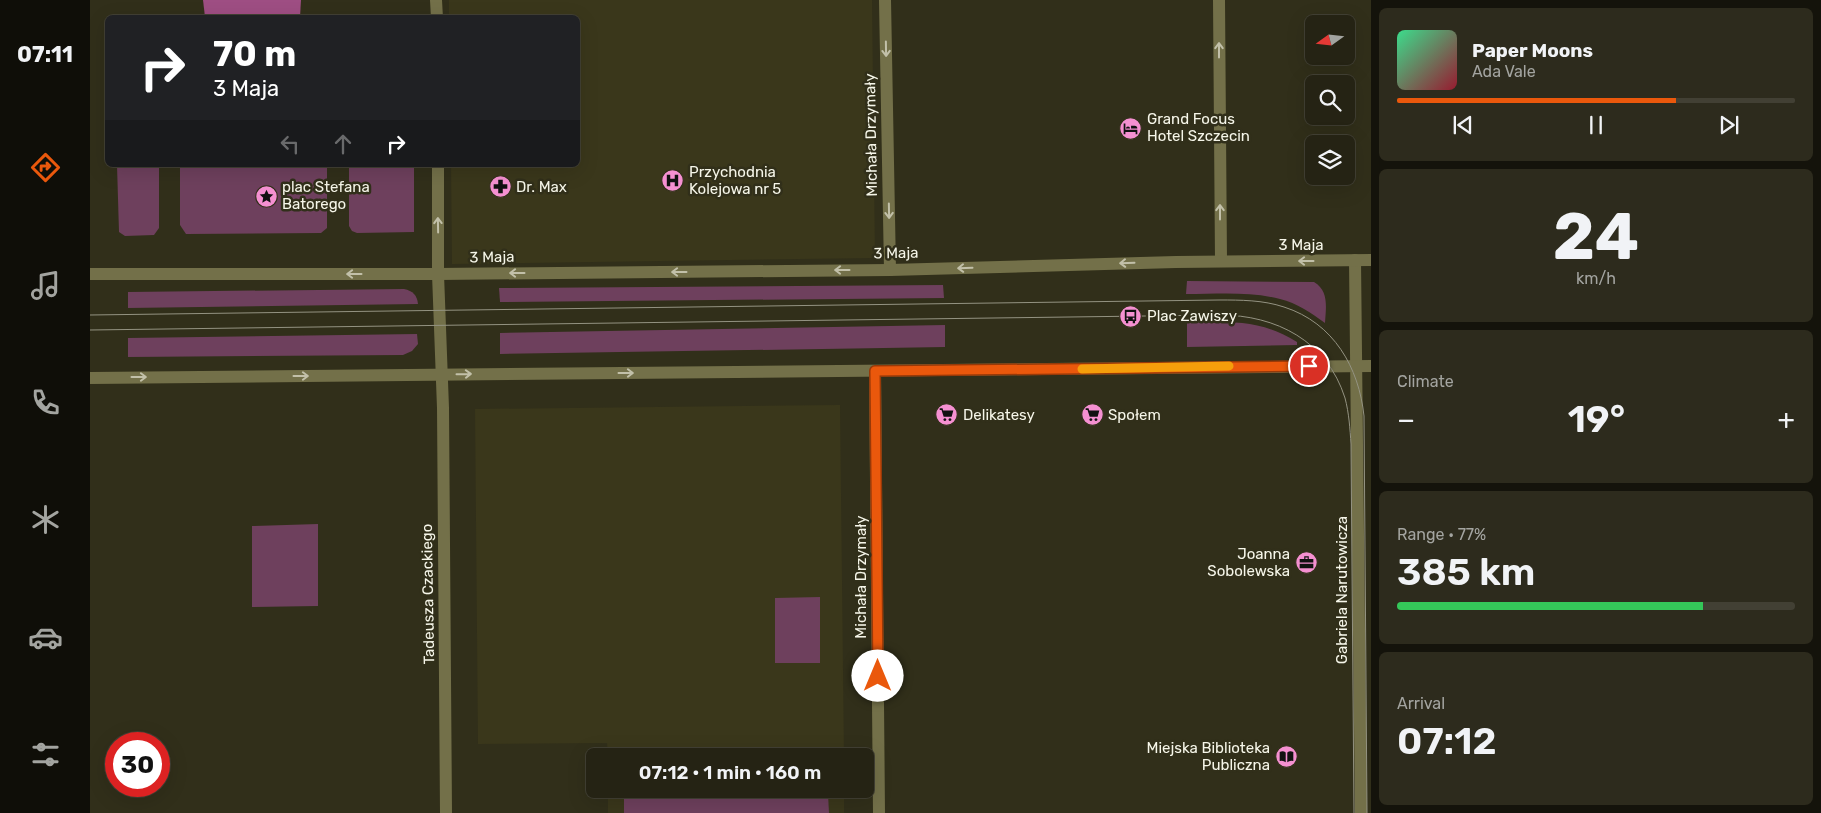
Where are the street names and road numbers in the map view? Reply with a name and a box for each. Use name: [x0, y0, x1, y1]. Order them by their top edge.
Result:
street label: Michała Drzymały: [861, 73, 881, 197]
street label: 3 Maja: [1278, 236, 1324, 254]
street label: 3 Maja: [873, 244, 919, 262]
street label: 3 Maja: [469, 248, 515, 266]
street label: Michała Drzymały: [852, 515, 870, 639]
street label: Gabriela Narutowicza: [1333, 516, 1351, 664]
street label: Tadeusza Czackiego: [418, 524, 438, 664]

